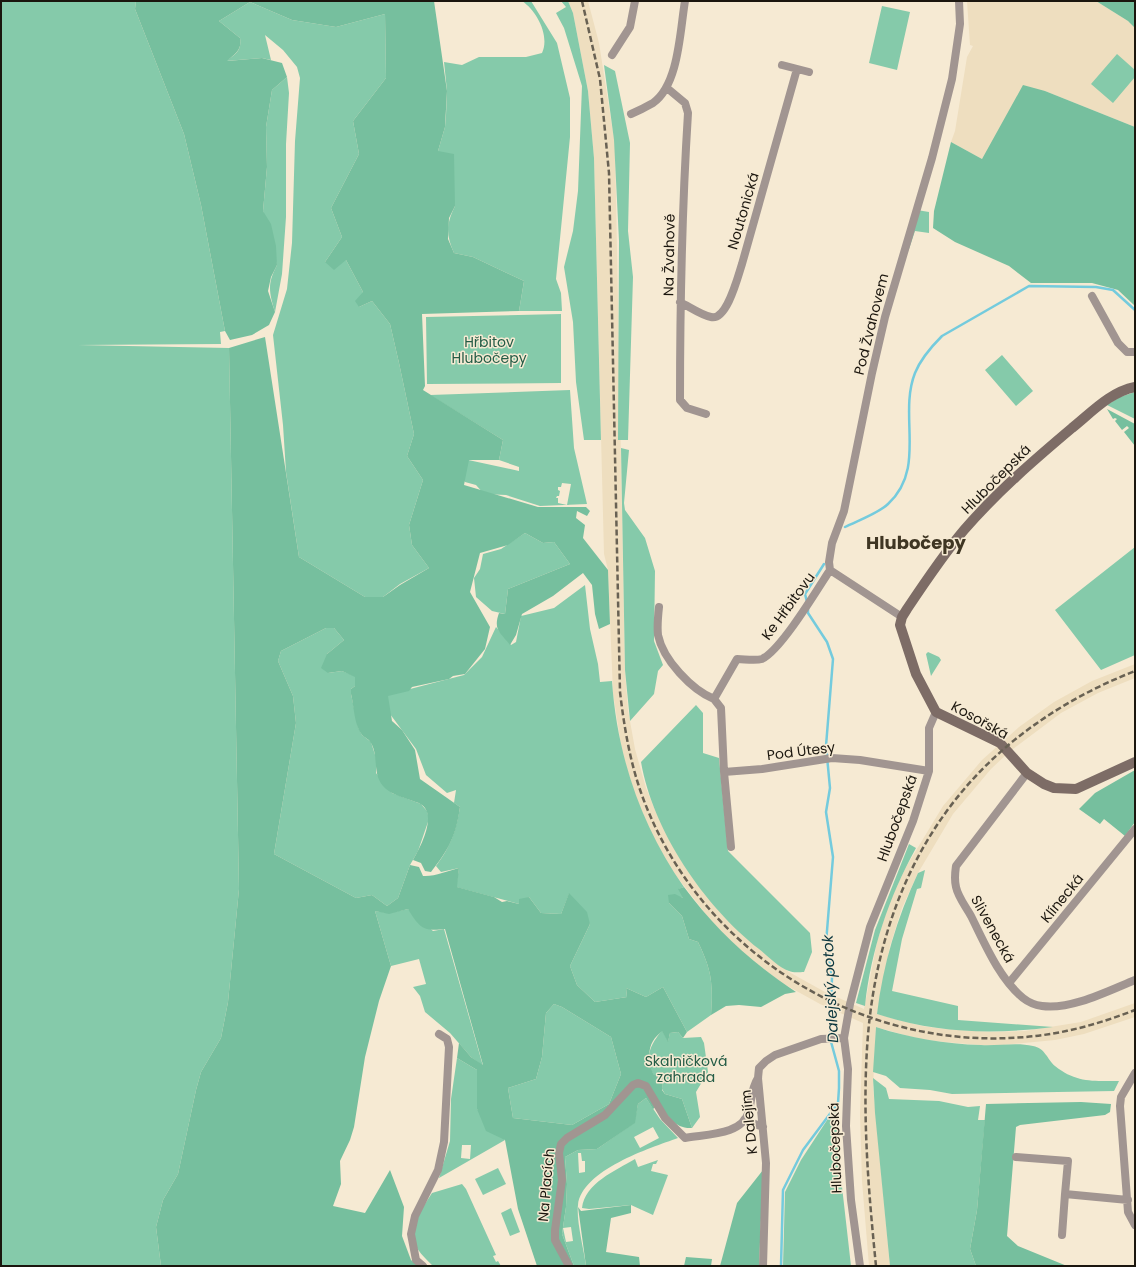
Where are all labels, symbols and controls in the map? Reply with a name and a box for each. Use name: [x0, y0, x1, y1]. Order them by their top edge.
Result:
street label: Noutonická: [722, 170, 764, 252]
street label: Na Žvahově: [658, 213, 680, 296]
street label: Pod Žvahovem: [849, 271, 893, 377]
park label: Hřbitov Hlubočepy: [451, 332, 527, 368]
street label: Hlubočepská: [957, 440, 1035, 518]
district label: Hlubočepy: [866, 530, 967, 555]
street label: Ke Hřbitovu: [757, 568, 819, 644]
street label: Kosořská: [948, 696, 1012, 744]
street label: Pod Útesy: [766, 737, 836, 765]
street label: Hlubočepská: [872, 772, 922, 864]
street label: Klínecká: [1036, 869, 1088, 927]
street label: Slivenecká: [966, 892, 1020, 966]
water label: Dalejský potok: [817, 933, 843, 1044]
park label: Skalničková zahrada: [645, 1051, 727, 1087]
street label: K Dalejím: [736, 1089, 762, 1155]
street label: Hlubočepská: [823, 1102, 847, 1194]
street label: Na Placích: [533, 1148, 559, 1222]

